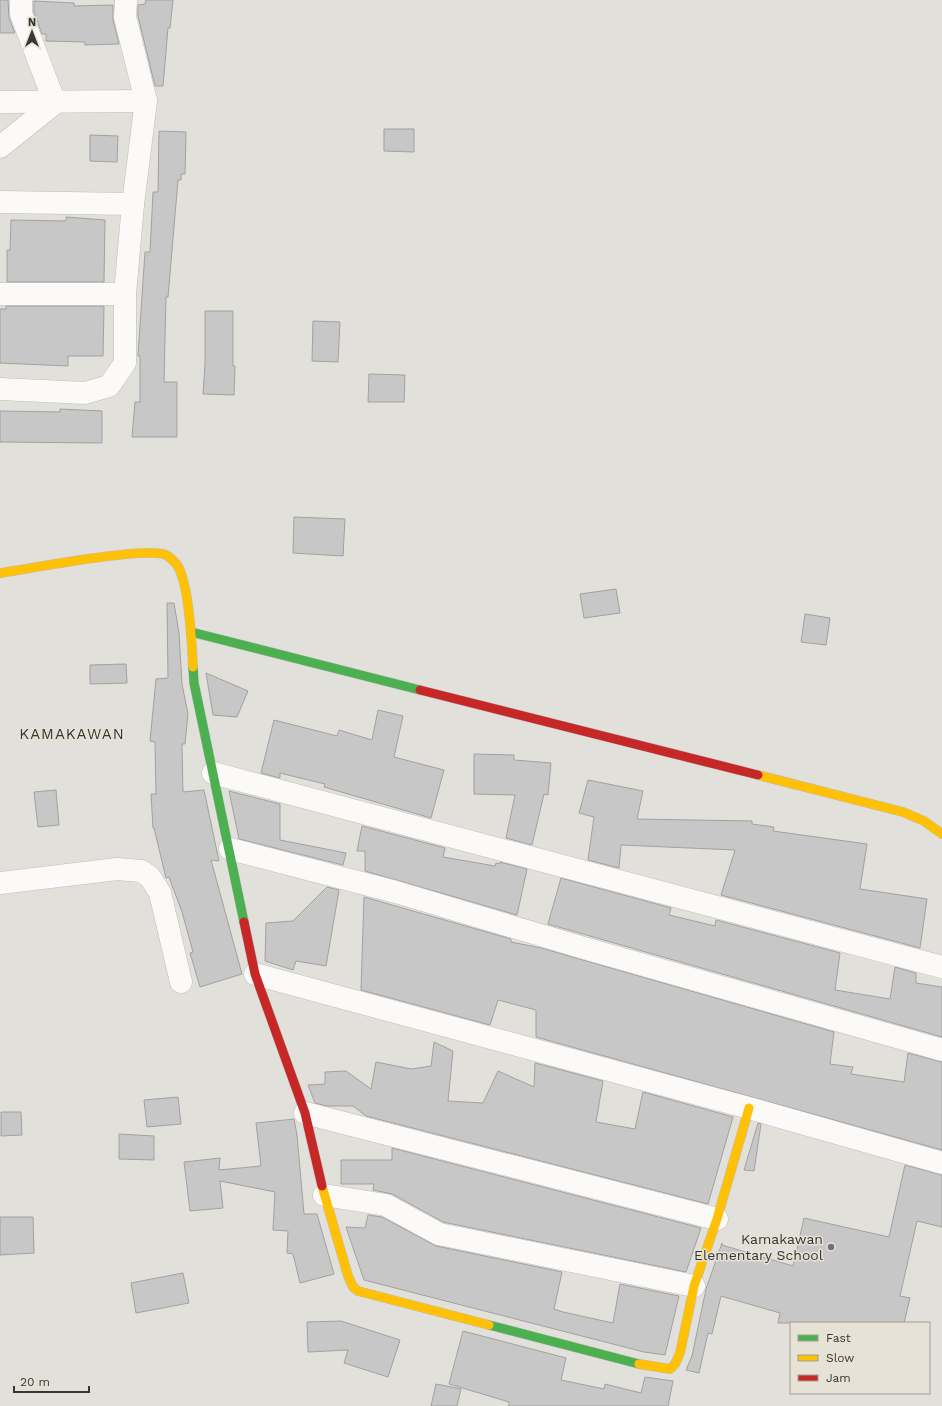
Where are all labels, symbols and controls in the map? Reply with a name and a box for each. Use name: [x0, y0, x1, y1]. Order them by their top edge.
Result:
north arrow: [12, 12, 52, 52]
text: N: [28, 16, 36, 29]
district label: KAMAKAWAN: [19, 725, 125, 743]
place label: Kamakawan Elementary School: [694, 1231, 824, 1263]
marker: Kamakawan Elementary School: [826, 1242, 836, 1252]
legend: [790, 1322, 930, 1394]
text: Fast: [826, 1331, 851, 1345]
text: Slow: [826, 1351, 854, 1365]
scale bar: [14, 1368, 89, 1394]
text: Jam: [826, 1371, 851, 1385]
text: 20 m: [20, 1375, 50, 1389]

